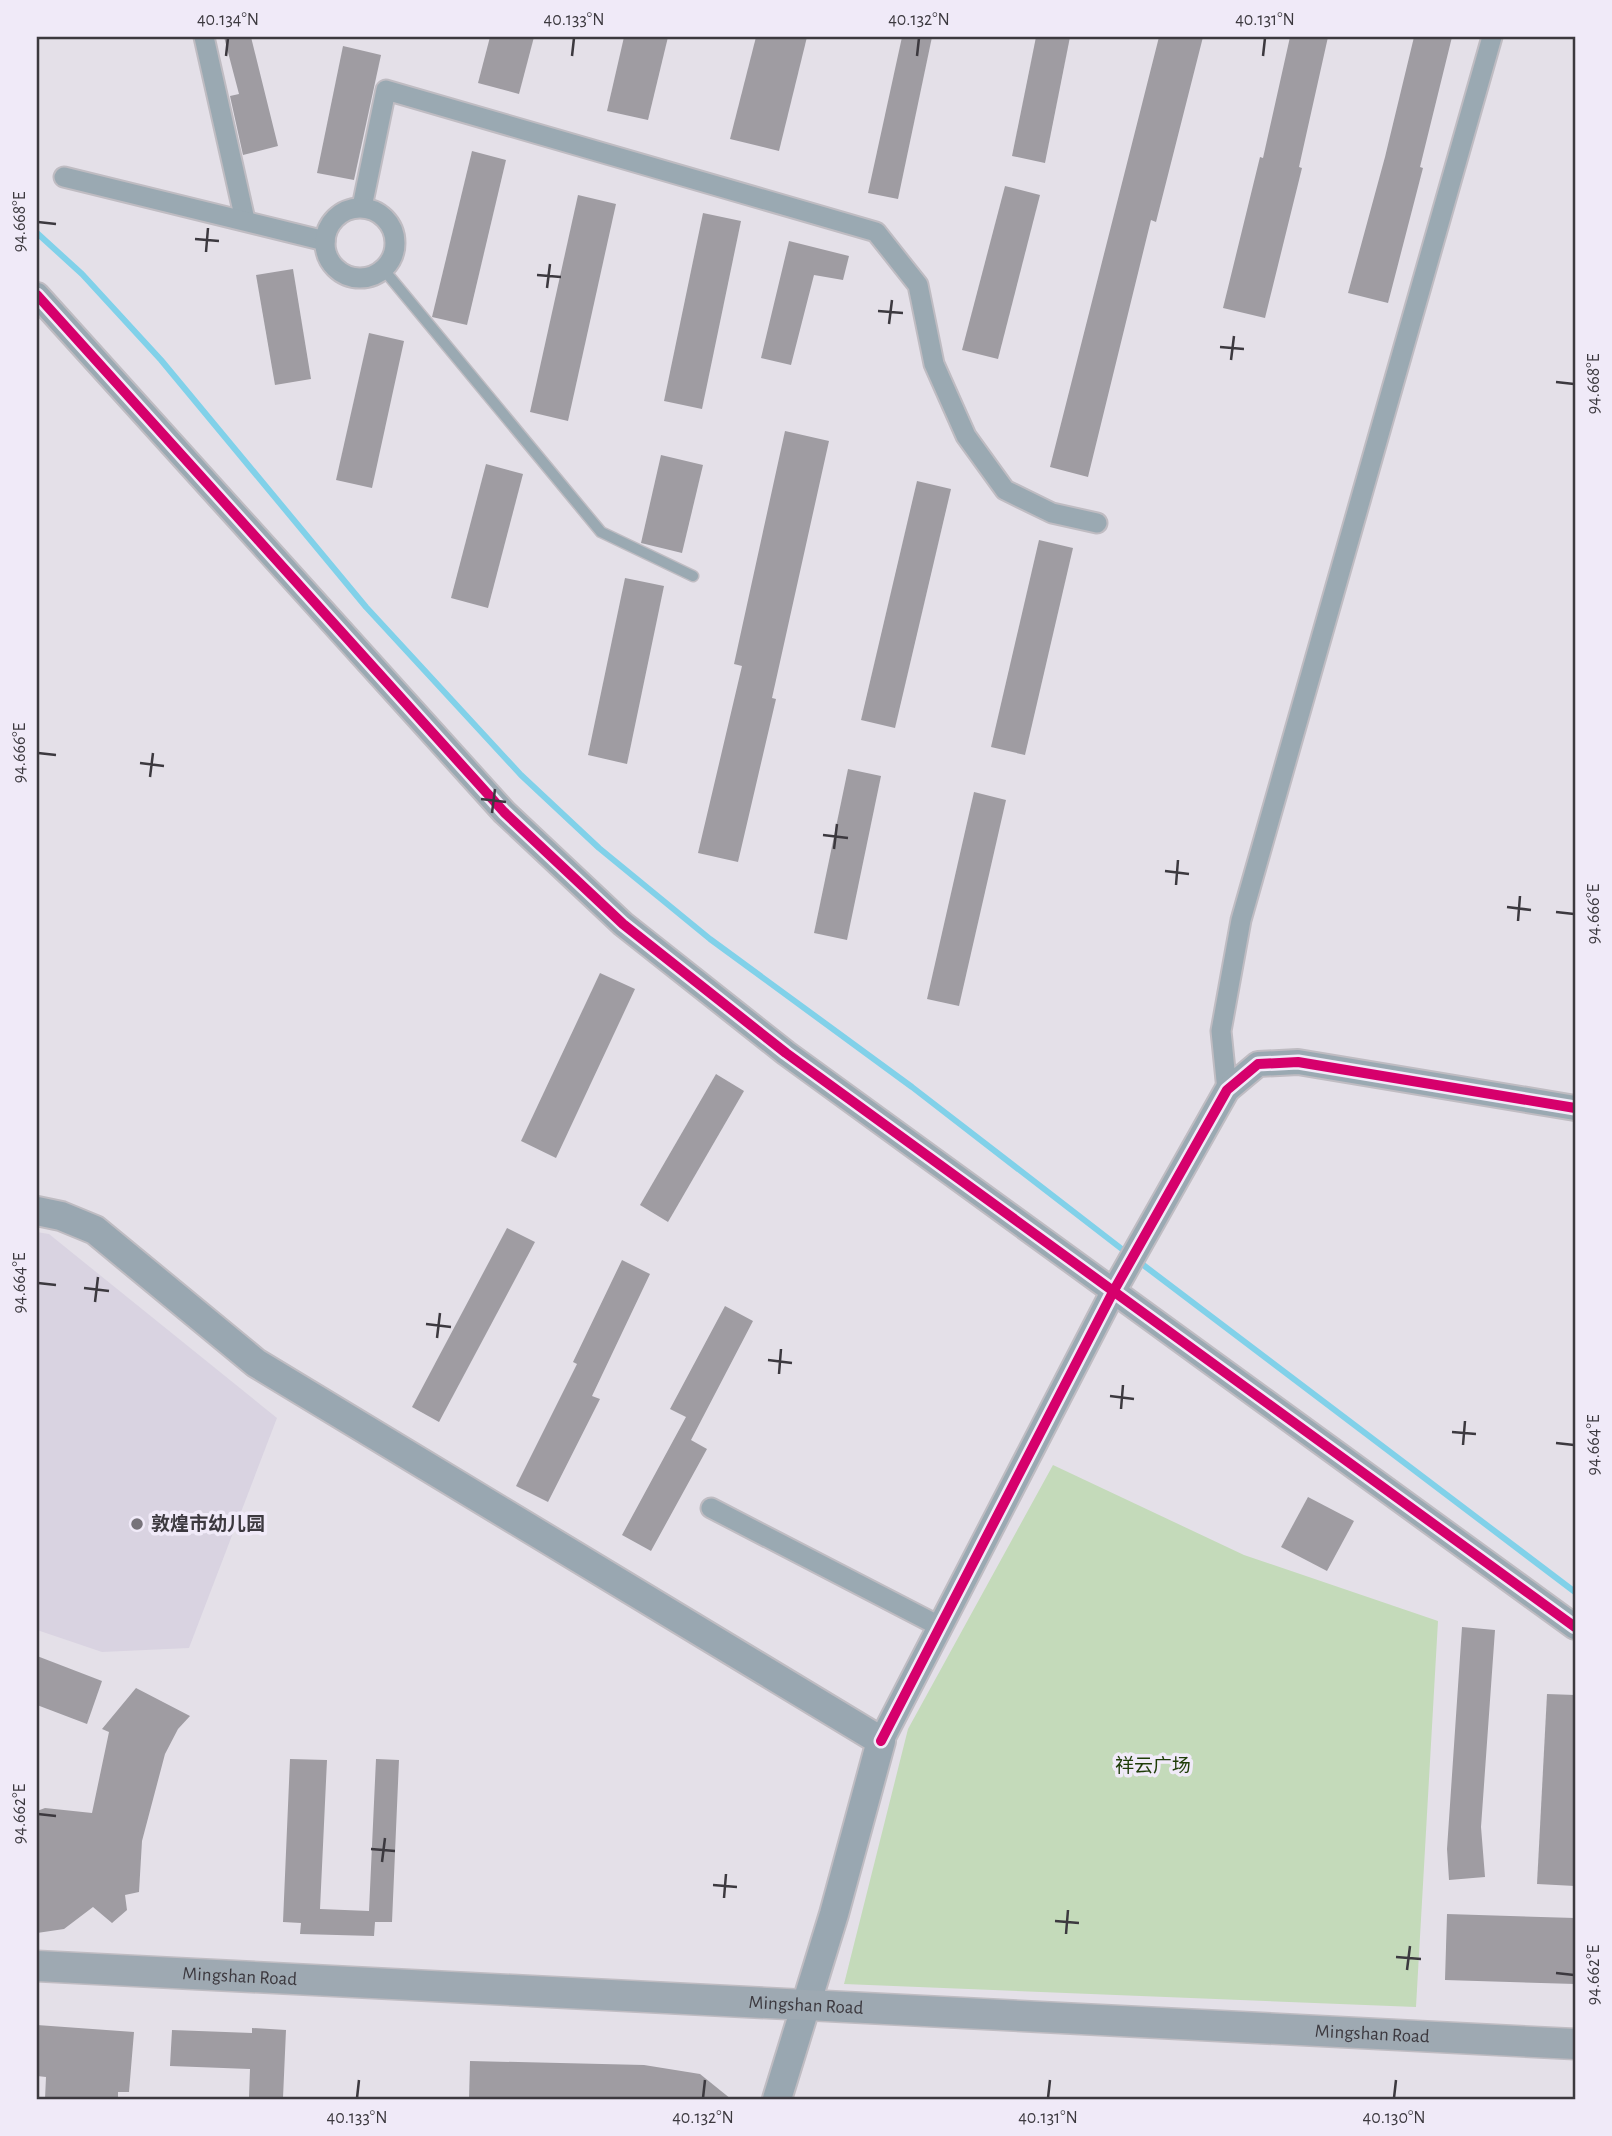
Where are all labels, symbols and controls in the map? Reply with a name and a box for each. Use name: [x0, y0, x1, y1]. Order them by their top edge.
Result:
text: 40.134°N: [197, 11, 259, 29]
text: 40.133°N: [544, 11, 604, 29]
text: 40.132°N: [888, 11, 950, 29]
text: 40.131°N: [1235, 11, 1295, 29]
text: 94.668°E: [11, 191, 29, 252]
text: 94.668°E: [1585, 353, 1603, 414]
text: 94.666°E: [11, 722, 29, 783]
text: 94.666°E: [1585, 883, 1603, 944]
text: 94.664°E: [11, 1252, 29, 1313]
text: 94.664°E: [1585, 1414, 1603, 1475]
place label: 敦煌市幼儿园: [151, 1513, 265, 1534]
marker: 敦煌市幼儿园: [129, 1516, 145, 1532]
park label: 祥云广场: [1115, 1755, 1191, 1776]
text: 94.662°E: [11, 1784, 29, 1844]
text: 94.662°E: [1585, 1945, 1603, 2005]
street label: Mingshan Road: [182, 1964, 298, 1989]
street label: Mingshan Road: [748, 1993, 864, 2017]
street label: Mingshan Road: [1314, 2021, 1430, 2046]
text: 40.133°N: [327, 2109, 387, 2127]
text: 40.132°N: [672, 2109, 734, 2127]
text: 40.131°N: [1018, 2109, 1078, 2127]
text: 40.130°N: [1363, 2109, 1425, 2127]

